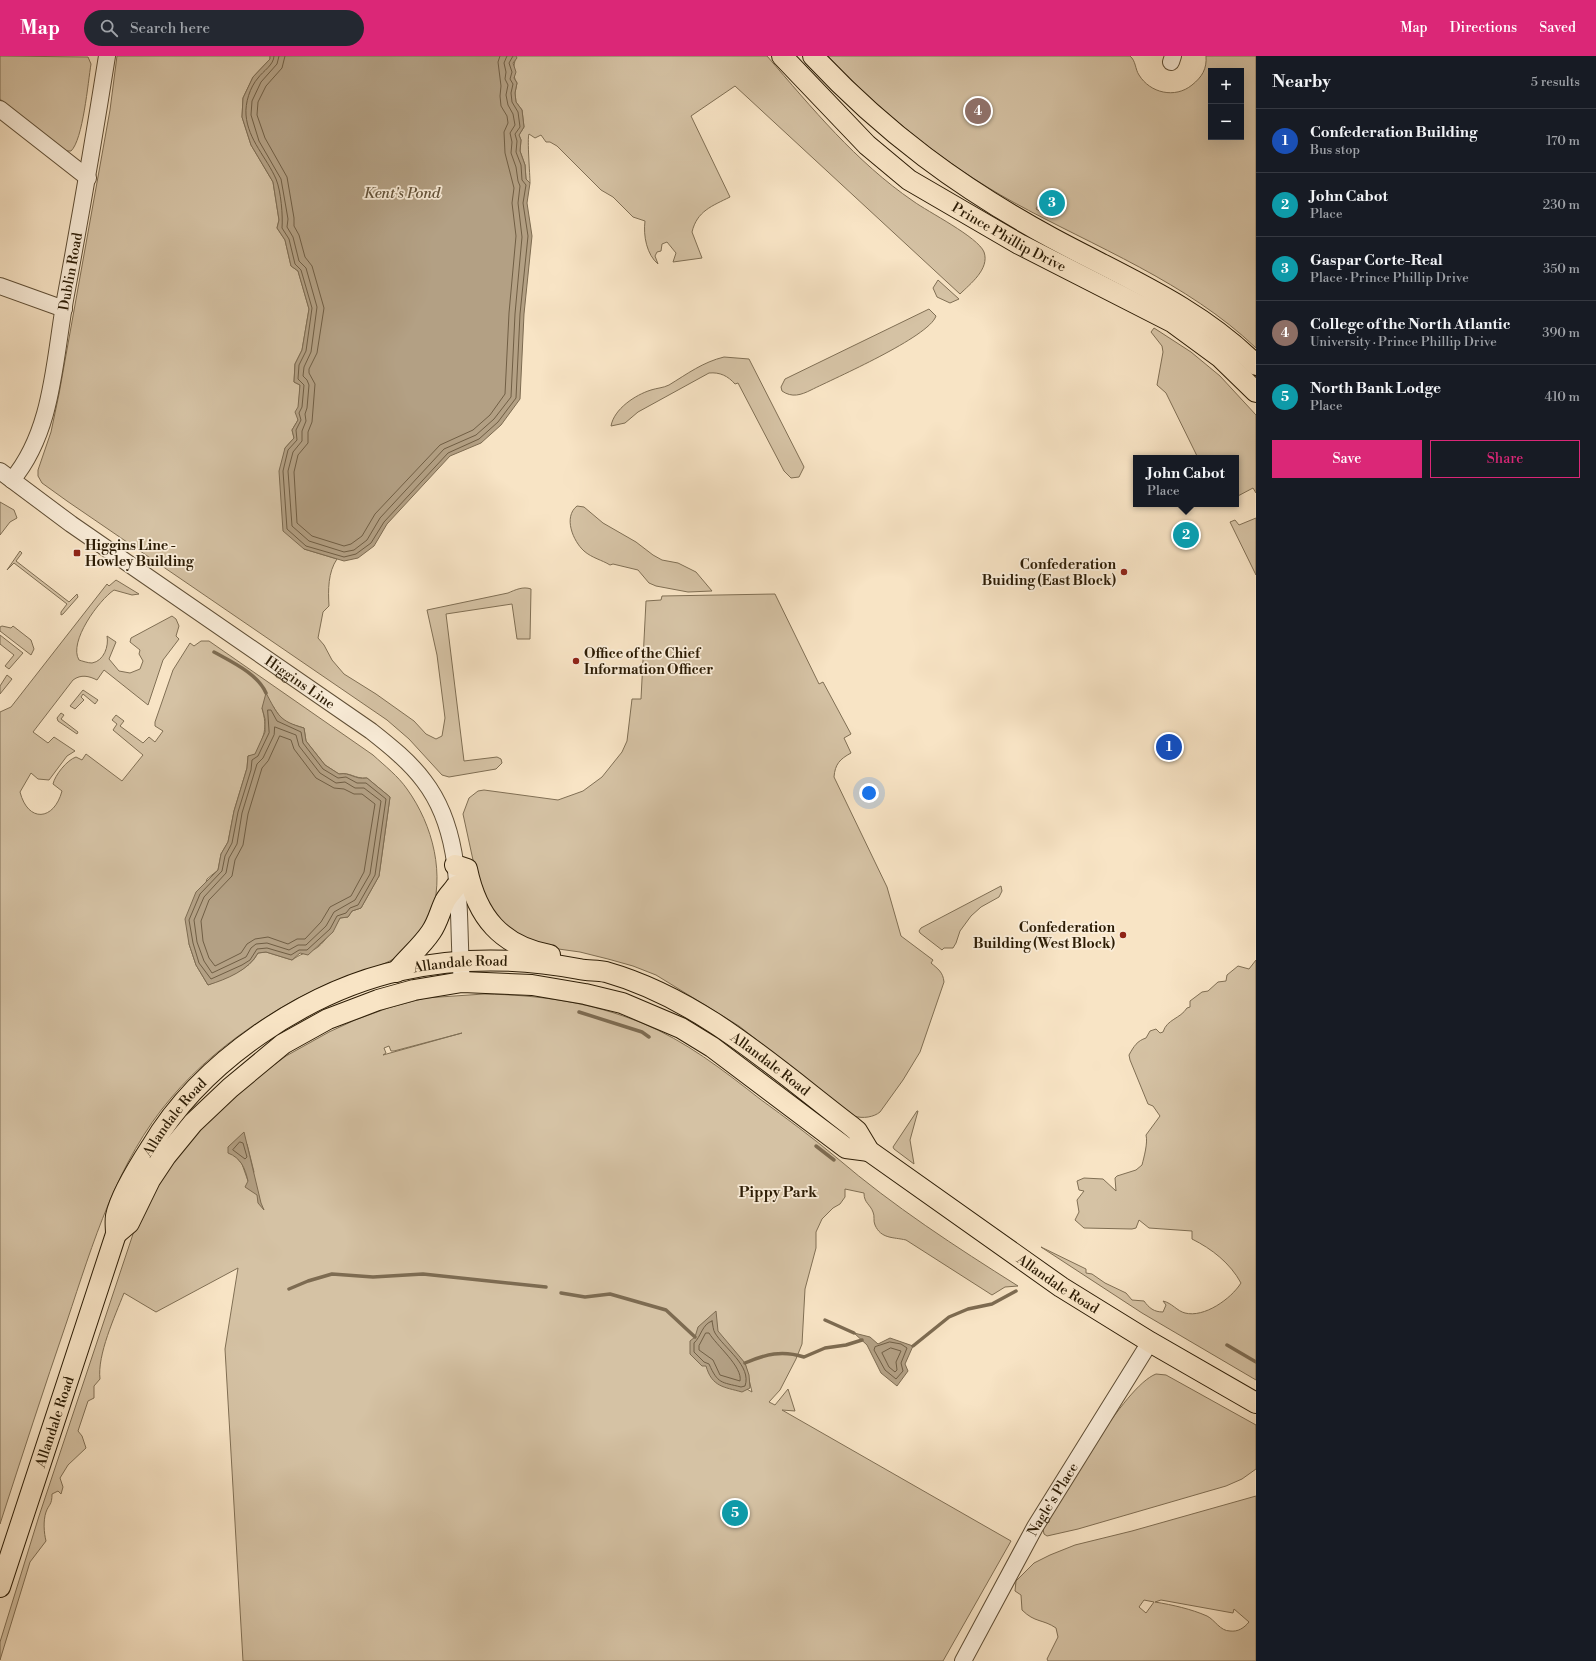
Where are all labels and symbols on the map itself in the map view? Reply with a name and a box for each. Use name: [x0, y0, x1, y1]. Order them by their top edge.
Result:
pin: 4: [965, 96, 991, 126]
water label: Kent's Pond: [364, 184, 441, 203]
pin: 3: [1039, 188, 1065, 218]
street label: Prince Phillip Drive: [948, 199, 1069, 277]
street label: Dublin Road: [55, 231, 87, 312]
pin: 2: [1173, 520, 1199, 550]
place label: Higgins Line - Howley Building: [85, 537, 195, 571]
marker: Higgins Line - Howley Building: [72, 548, 82, 558]
place label: Confederation Buiding (East Block): [982, 556, 1116, 590]
marker: Confederation Buiding (East Block): [1119, 567, 1129, 577]
place label: Office of the Chief Information Officer: [584, 645, 713, 679]
street label: Higgins Line: [261, 652, 338, 714]
marker: Office of the Chief Information Officer: [571, 656, 581, 666]
pin: 1: [1156, 732, 1182, 762]
your location: [859, 783, 879, 803]
place label: Confederation Building (West Block): [973, 919, 1115, 953]
marker: Confederation Building (West Block): [1118, 930, 1128, 940]
street label: Allandale Road: [411, 952, 508, 978]
street label: Allandale Road: [726, 1028, 813, 1100]
street label: Allandale Road: [139, 1075, 211, 1161]
district label: Pippy Park: [739, 1183, 818, 1202]
street label: Allandale Road: [1012, 1250, 1102, 1318]
street label: Allandale Road: [32, 1374, 79, 1471]
street label: Nagle's Place: [1024, 1460, 1083, 1539]
pin: 5: [722, 1498, 748, 1528]

